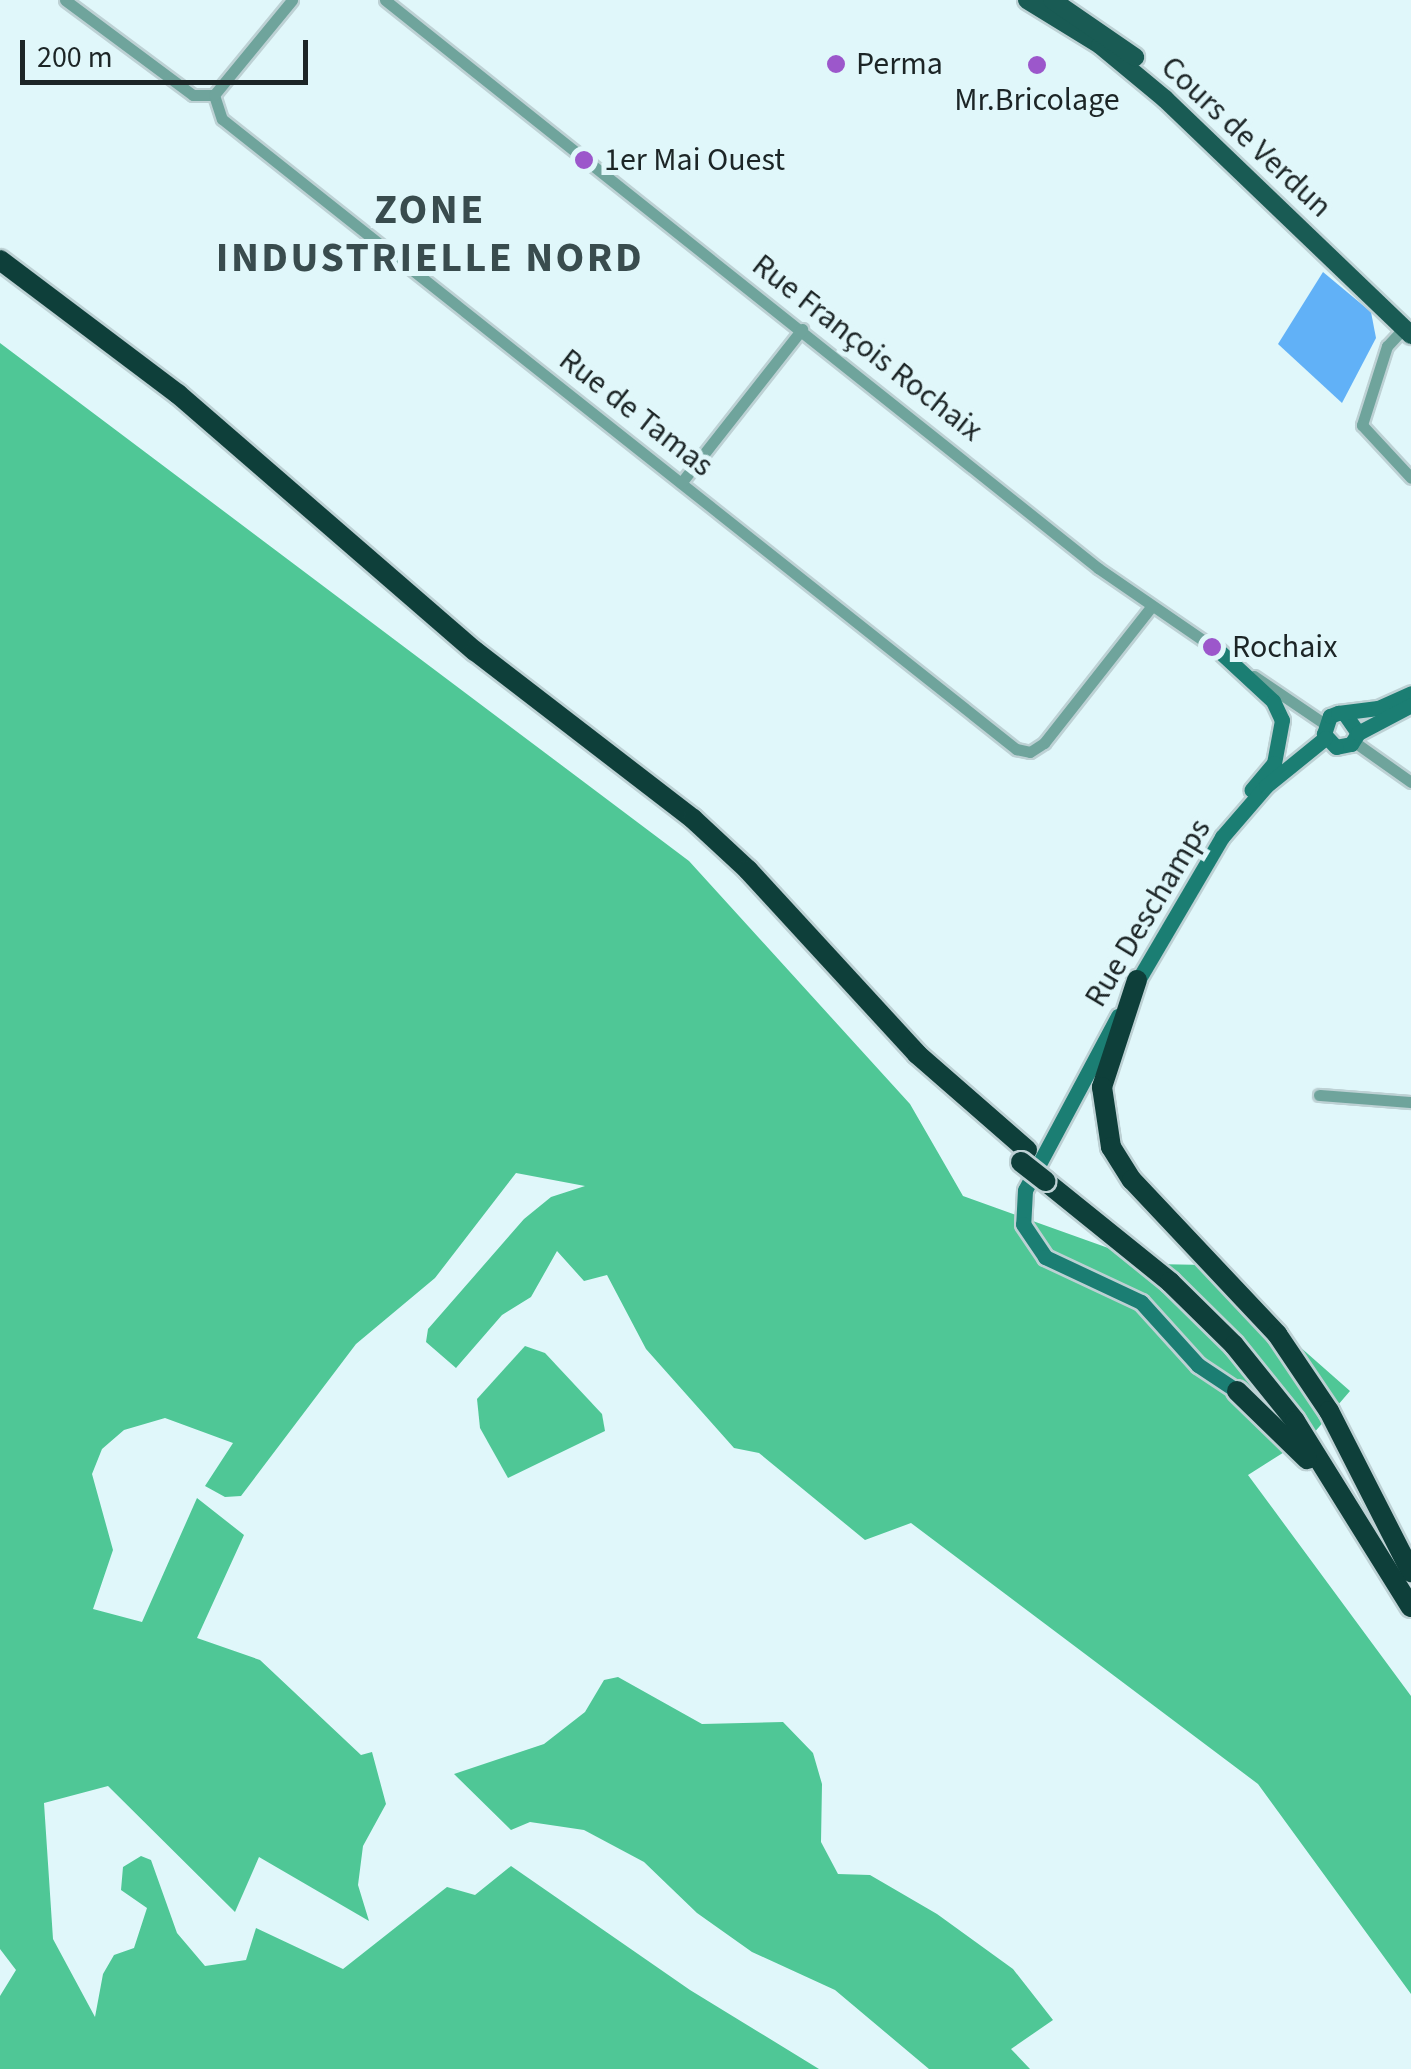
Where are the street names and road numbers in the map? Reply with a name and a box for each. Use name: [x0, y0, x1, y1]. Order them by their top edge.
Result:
street label: Cours de Verdun: [1153, 48, 1339, 226]
street label: Rue François Rochaix: [744, 246, 990, 450]
street label: Rue de Tamas: [551, 341, 721, 485]
street label: Rue Deschamps: [1077, 812, 1219, 1014]

